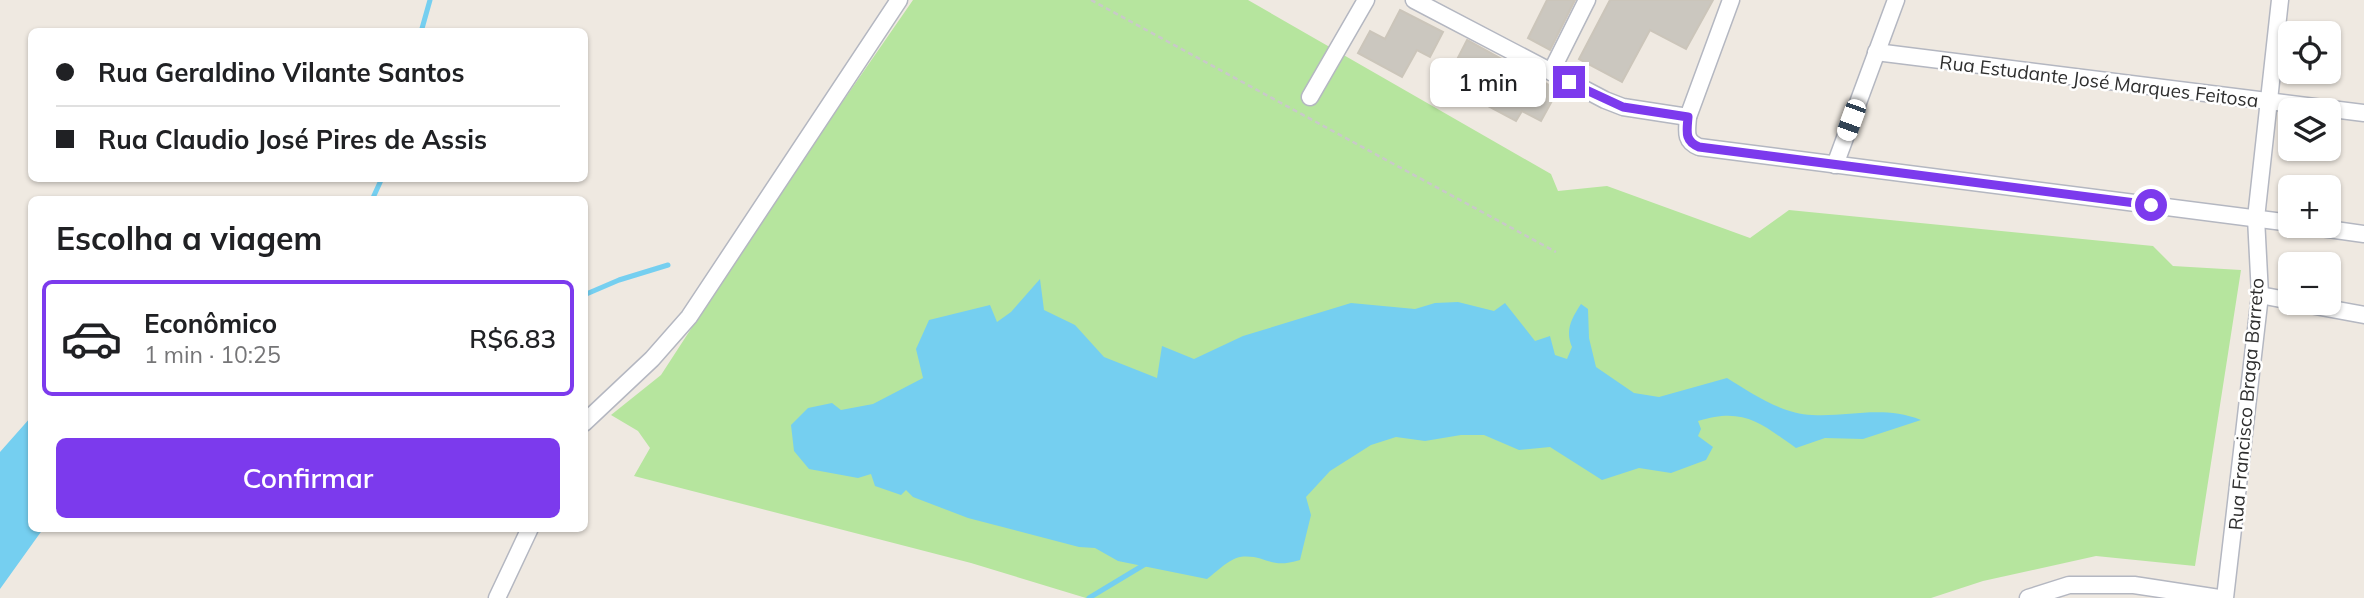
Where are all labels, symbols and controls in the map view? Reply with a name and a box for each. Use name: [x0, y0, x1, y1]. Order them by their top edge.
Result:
map controls: [2278, 21, 2341, 315]
button: locate: [2278, 21, 2341, 84]
street label: Rua Estudante José Marques Feitosa: [1938, 50, 2260, 112]
text: Rua Geraldino Vilante Santos: [98, 56, 465, 89]
callout: 1 min: [1429, 57, 1544, 106]
route end: [1553, 66, 1585, 98]
text: 1 min: [1458, 68, 1518, 97]
car: [1834, 97, 1869, 143]
button: layers: [2278, 98, 2341, 161]
text: Rua Claudio José Pires de Assis: [98, 123, 487, 156]
button: +: [2278, 175, 2341, 238]
route start: [2135, 189, 2167, 221]
text: Escolha a viagem: [56, 218, 322, 258]
button: −: [2278, 252, 2341, 315]
street label: Rua Francisco Braga Barreto: [2223, 277, 2269, 531]
icon: car: [60, 307, 123, 370]
text: Econômico: [144, 307, 277, 340]
text: R$6.83: [469, 322, 556, 355]
text: 1 min · 10:25: [144, 340, 281, 369]
button: Confirmar: [56, 438, 560, 518]

